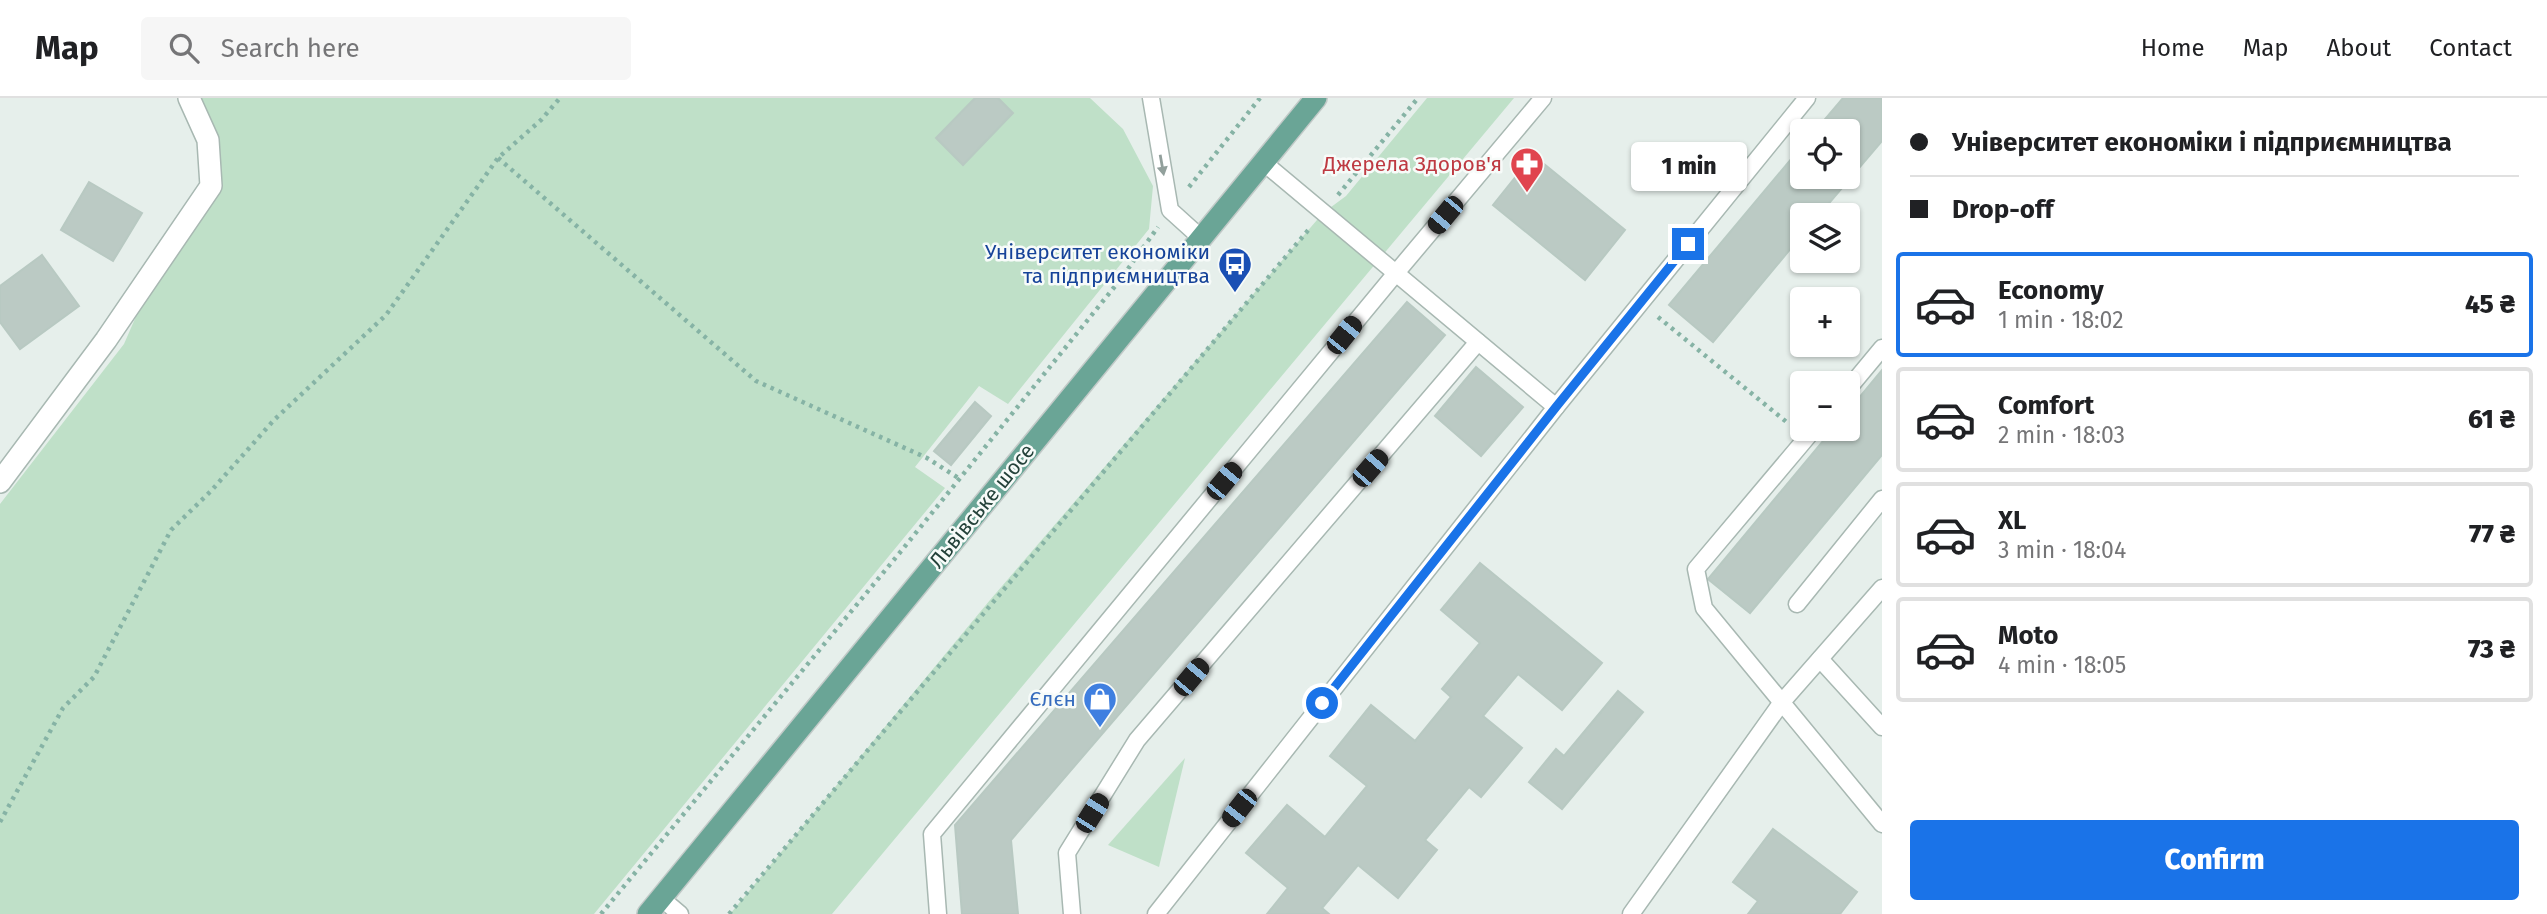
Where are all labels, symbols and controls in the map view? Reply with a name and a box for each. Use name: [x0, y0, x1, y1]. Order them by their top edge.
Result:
search box: [141, 17, 631, 80]
text: Map: [35, 28, 99, 68]
icon: search: [165, 29, 203, 67]
text: Search here: [221, 33, 360, 64]
text: Home: [2141, 34, 2205, 62]
text: Map: [2243, 34, 2289, 62]
text: About: [2327, 34, 2391, 62]
text: Contact: [2429, 34, 2512, 62]
map controls: [1790, 119, 1860, 441]
button: locate: [1790, 119, 1860, 189]
text: Університет економіки і підприємництва: [1952, 127, 2452, 158]
callout: 1 min: [1630, 142, 1746, 192]
pharmacy icon: Джерела Здоров'я: [1508, 145, 1546, 194]
place label: Джерела Здоров'я: [1322, 151, 1502, 177]
text: 1 min: [1661, 152, 1717, 180]
one-way arrow: [1157, 154, 1168, 176]
car: [1424, 192, 1467, 238]
text: Drop-off: [1952, 194, 2054, 225]
button: layers: [1790, 203, 1860, 273]
route end: [1672, 228, 1704, 260]
place label: Університет економіки та підприємництва: [985, 239, 1210, 289]
bus stop icon: Університет економіки та підприємництва: [1216, 245, 1254, 294]
icon: car: [1914, 273, 1977, 336]
text: Economy: [1998, 275, 2104, 306]
button: +: [1790, 287, 1860, 357]
text: 45 ₴: [2465, 289, 2515, 320]
text: 1 min · 18:02: [1998, 306, 2124, 334]
car: [1323, 312, 1366, 358]
button: −: [1790, 371, 1860, 441]
icon: car: [1914, 388, 1977, 451]
text: Comfort: [1998, 390, 2094, 421]
text: 61 ₴: [2468, 404, 2515, 435]
text: 2 min · 18:03: [1998, 421, 2125, 449]
street label: Львівське шосе: [924, 438, 1040, 574]
car: [1349, 445, 1392, 491]
car: [1203, 458, 1246, 504]
icon: car: [1914, 503, 1977, 566]
text: XL: [1998, 505, 2026, 536]
text: 77 ₴: [2469, 519, 2515, 550]
text: 3 min · 18:04: [1998, 536, 2126, 564]
icon: car: [1914, 618, 1977, 681]
text: Moto: [1998, 620, 2058, 651]
text: 73 ₴: [2468, 634, 2515, 665]
text: 4 min · 18:05: [1998, 651, 2126, 679]
car: [1170, 654, 1213, 700]
shop icon: Єлєн: [1081, 680, 1119, 729]
place label: Єлєн: [1030, 686, 1076, 712]
route start: [1306, 687, 1338, 719]
car: [1218, 785, 1261, 831]
car: [1072, 790, 1113, 836]
button: Confirm: [1910, 820, 2519, 900]

